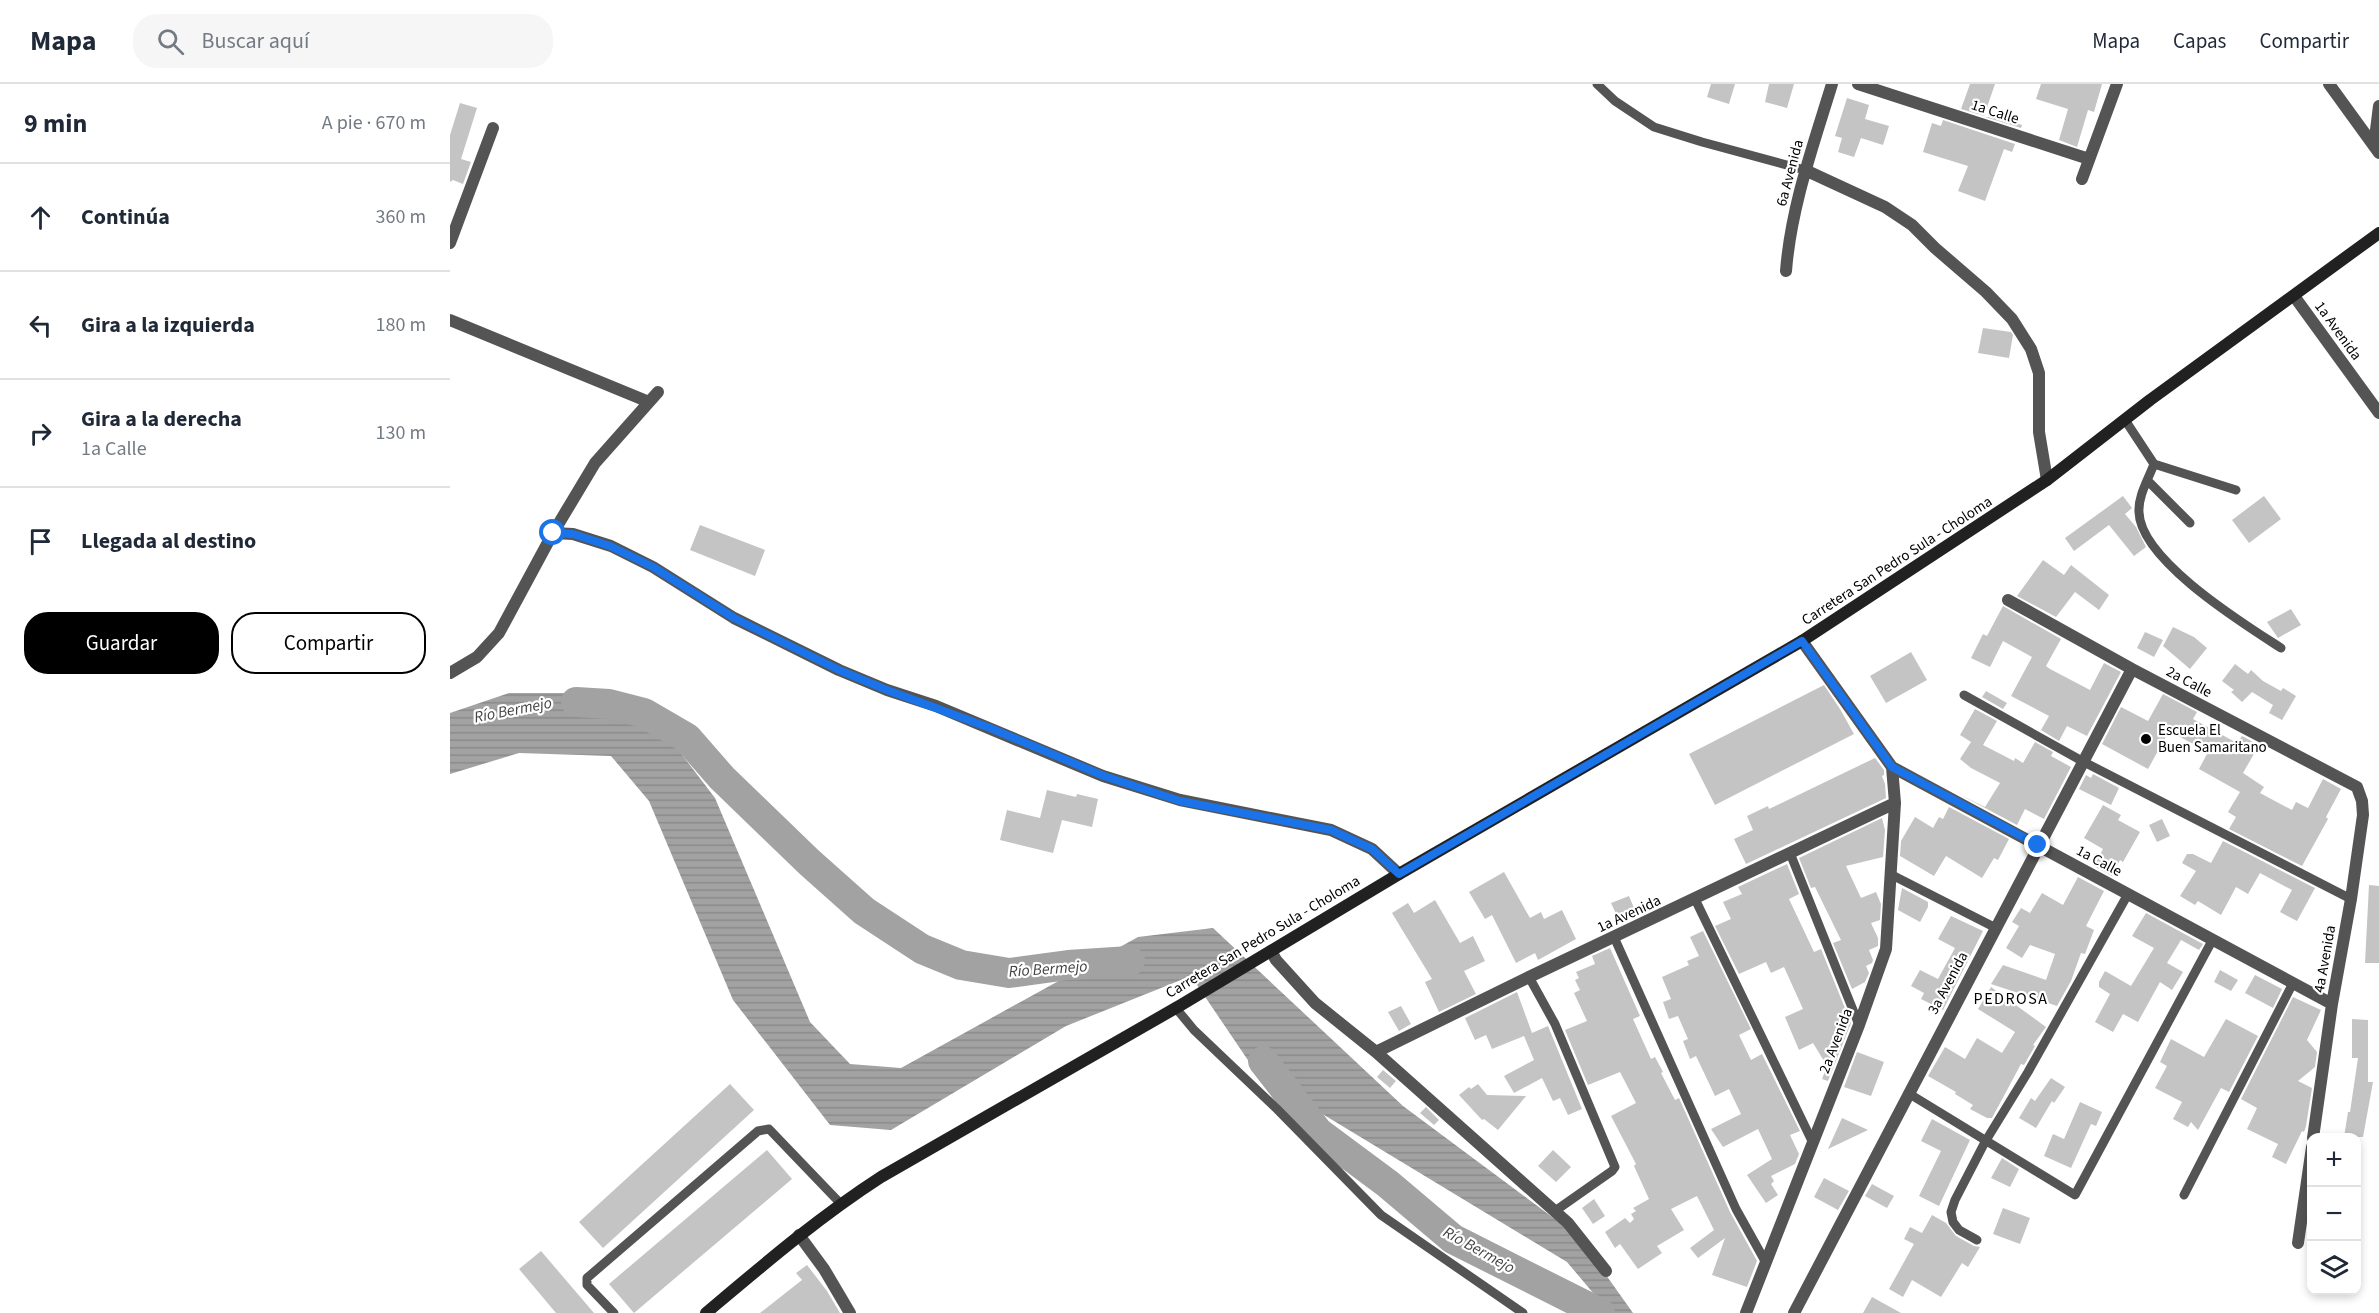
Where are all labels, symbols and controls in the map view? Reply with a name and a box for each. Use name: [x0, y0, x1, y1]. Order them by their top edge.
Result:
search box: [133, 14, 553, 68]
text: Mapa: [30, 21, 97, 61]
icon: search: [154, 25, 187, 58]
text: Buscar aquí: [202, 25, 309, 57]
text: Mapa: [2092, 26, 2140, 56]
text: Capas: [2173, 26, 2226, 56]
text: Compartir: [2259, 26, 2349, 56]
street label: 1a Calle: [1968, 94, 2022, 130]
text: 9 min: [24, 105, 87, 142]
text: A pie · 670 m: [322, 109, 426, 137]
street label: 6a Avenida: [1771, 137, 1809, 209]
icon: ahead: [24, 201, 57, 234]
text: Continúa: [81, 201, 170, 233]
text: 360 m: [376, 203, 426, 231]
street label: 1a Avenida: [2309, 297, 2367, 365]
icon: left: [24, 309, 57, 342]
text: Gira a la izquierda: [81, 309, 255, 341]
text: 180 m: [376, 311, 426, 339]
text: Gira a la derecha: [81, 403, 242, 435]
icon: right: [24, 417, 57, 450]
text: 130 m: [376, 419, 426, 447]
text: 1a Calle: [81, 435, 147, 463]
street label: Carretera San Pedro Sula - Choloma: [1798, 491, 1996, 631]
route start: [539, 519, 565, 545]
icon: arrive: [24, 525, 57, 558]
text: Llegada al destino: [81, 525, 256, 557]
button: Guardar: [24, 612, 219, 674]
button: Compartir: [231, 612, 426, 674]
street label: 2a Calle: [2162, 661, 2216, 703]
water label: Río Bermejo: [472, 692, 554, 728]
place label: Escuela El Buen Samaritano: [2158, 720, 2267, 758]
marker: Escuela El Buen Samaritano: [2139, 732, 2153, 746]
route end: [2024, 831, 2050, 857]
street label: 1a Calle: [2072, 840, 2126, 882]
street label: Carretera San Pedro Sula - Choloma: [1162, 871, 1364, 1003]
street label: 1a Avenida: [1594, 890, 1664, 938]
street label: 4a Avenida: [2309, 924, 2341, 994]
street label: 3a Avenida: [1923, 948, 1973, 1018]
water label: Río Bermejo: [1008, 955, 1088, 983]
district label: PEDROSA: [1974, 988, 2048, 1010]
street label: 2a Avenida: [1814, 1005, 1858, 1077]
map controls: [2307, 1133, 2361, 1295]
button: +: [2307, 1133, 2361, 1187]
button: −: [2307, 1187, 2361, 1241]
water label: Río Bermejo: [1439, 1221, 1519, 1279]
button: layers: [2307, 1241, 2361, 1295]

